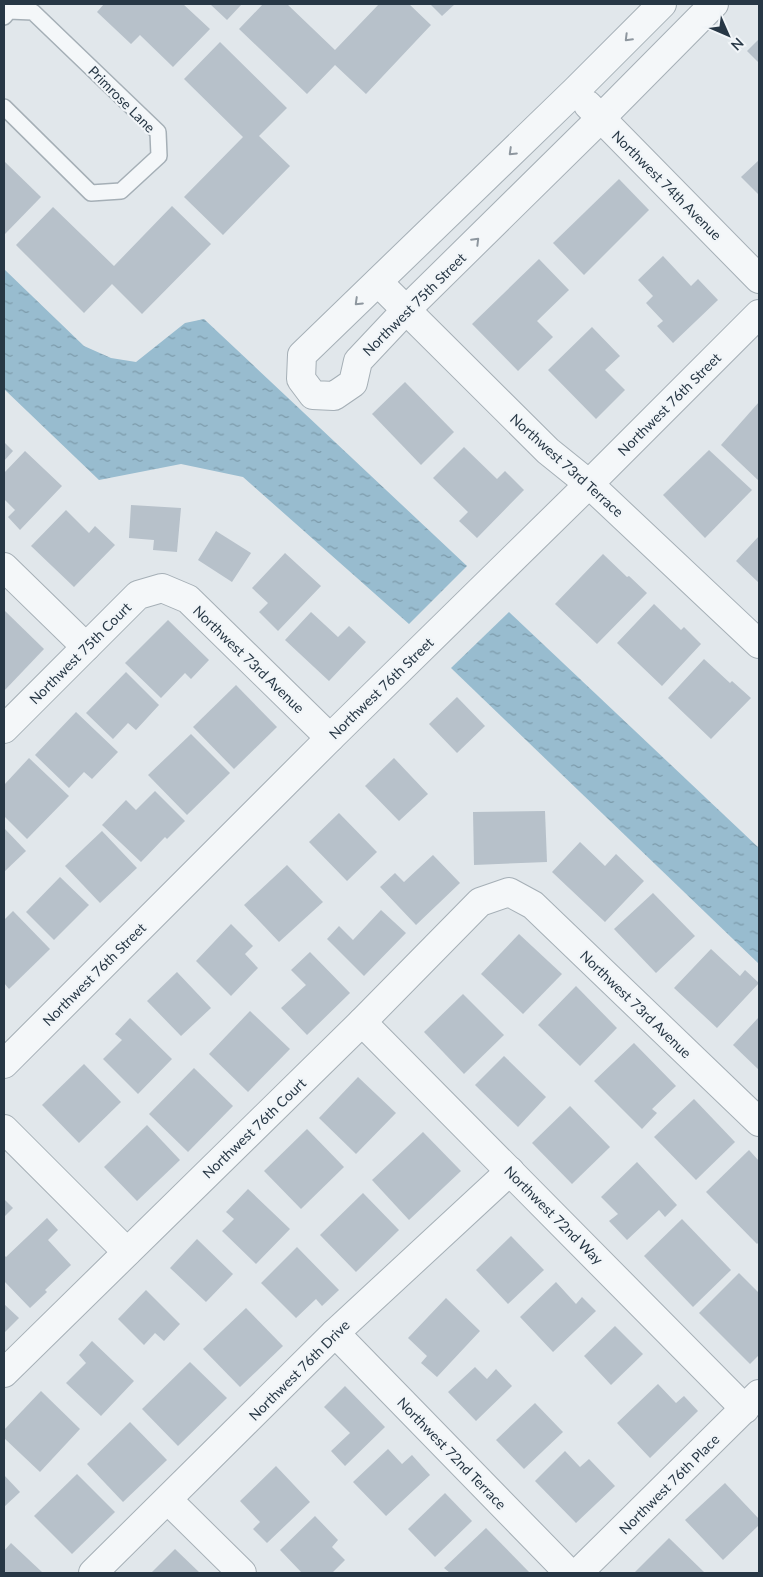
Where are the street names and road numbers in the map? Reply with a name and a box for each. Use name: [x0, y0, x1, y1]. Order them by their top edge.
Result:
street label: Primrose Lane: [85, 62, 159, 136]
street label: Northwest 74th Avenue: [609, 127, 725, 243]
street label: Northwest 75th Street: [359, 249, 469, 359]
street label: Northwest 76th Street: [614, 349, 724, 459]
street label: Northwest 73rd Terrace: [507, 410, 627, 520]
street label: Northwest 75th Court: [26, 599, 134, 707]
street label: Northwest 73rd Avenue: [190, 602, 308, 716]
street label: Northwest 76th Street: [325, 634, 437, 742]
street label: Northwest 76th Street: [39, 919, 149, 1029]
street label: Northwest 73rd Avenue: [577, 947, 695, 1061]
street label: Northwest 76th Court: [199, 1074, 309, 1182]
street label: Northwest 72nd Way: [501, 1162, 607, 1268]
street label: Northwest 76th Drive: [245, 1316, 353, 1424]
street label: Northwest 72nd Terrace: [394, 1393, 510, 1513]
street label: Northwest 76th Place: [615, 1430, 723, 1538]

